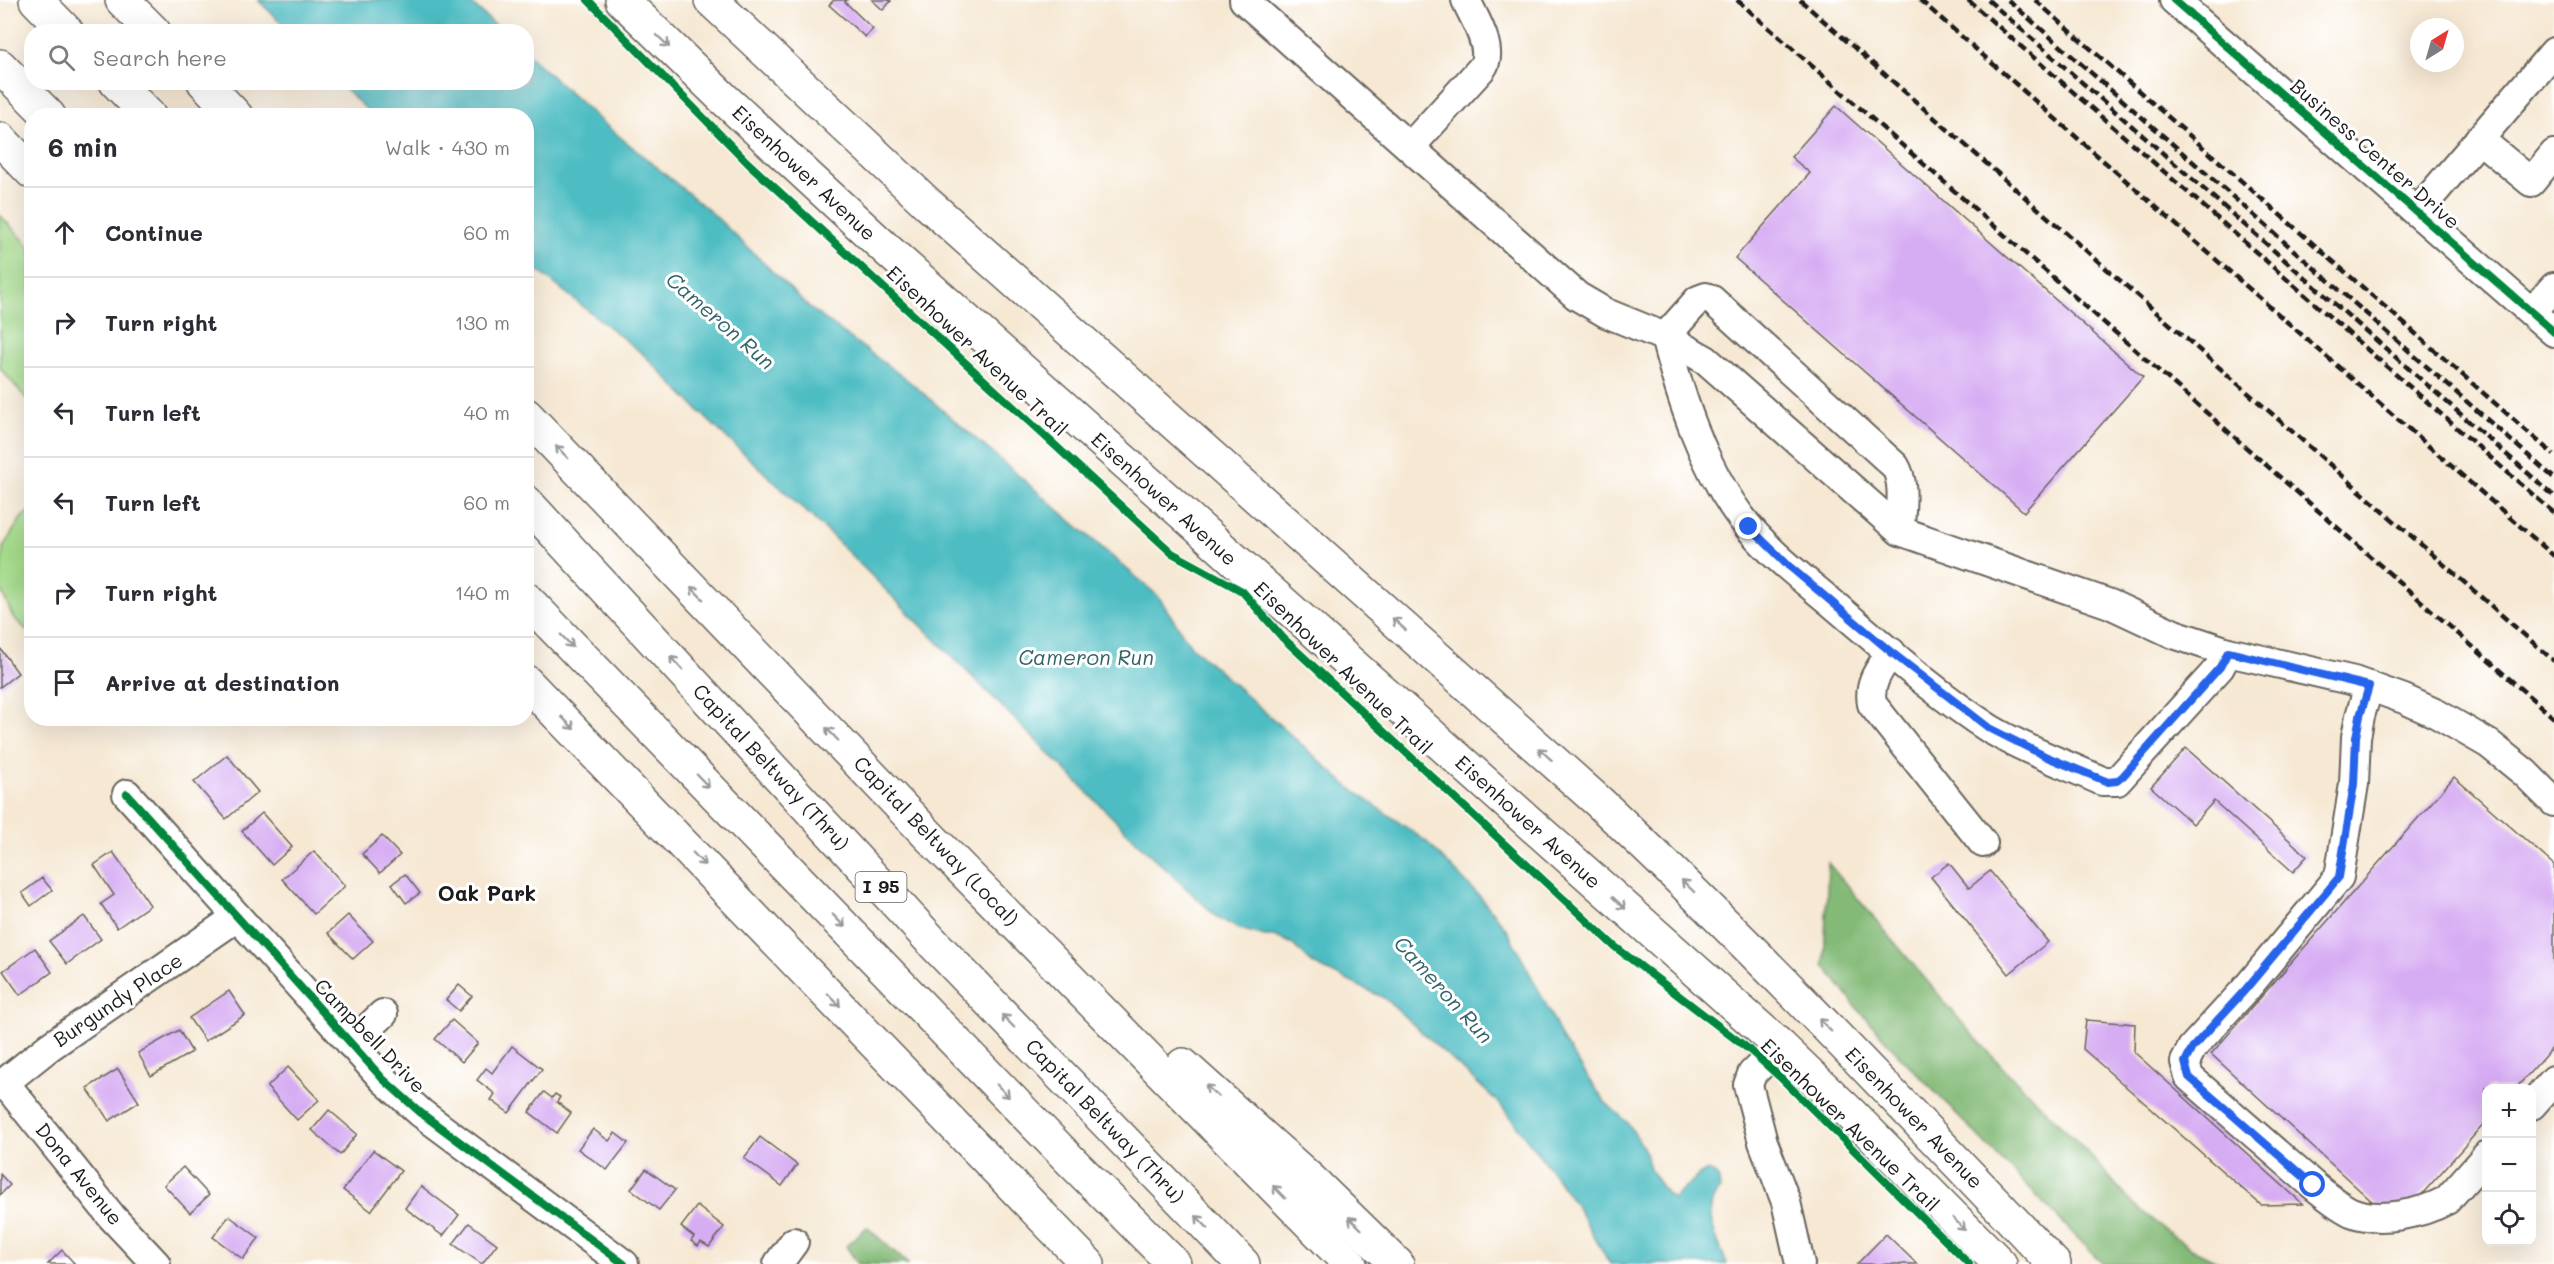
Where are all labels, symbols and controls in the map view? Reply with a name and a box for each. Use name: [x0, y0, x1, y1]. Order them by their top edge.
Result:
north arrow: [2410, 18, 2464, 72]
search box: [24, 24, 534, 90]
one-way arrow: [655, 34, 670, 48]
icon: search: [45, 41, 78, 74]
text: Search here: [93, 43, 227, 72]
street label: Business Center Drive: [2285, 72, 2466, 234]
street label: Eisenhower Avenue: [727, 99, 882, 246]
text: 6 min: [48, 130, 117, 164]
text: Walk · 430 m: [385, 134, 510, 160]
icon: ahead: [48, 216, 81, 249]
text: Continue: [105, 218, 203, 247]
text: 60 m: [463, 219, 510, 245]
street label: Eisenhower Avenue Trail: [882, 259, 1074, 441]
water label: Cameron Run: [661, 265, 781, 375]
icon: right: [48, 306, 81, 339]
text: Turn right: [105, 308, 217, 337]
text: 130 m: [455, 309, 510, 335]
icon: left: [48, 396, 81, 429]
text: Turn left: [105, 398, 201, 427]
text: 40 m: [464, 399, 510, 425]
street label: Eisenhower Avenue: [1086, 426, 1243, 571]
one-way arrow: [555, 444, 569, 459]
icon: left: [48, 486, 81, 519]
text: Turn left: [105, 488, 201, 517]
text: 60 m: [463, 489, 510, 515]
route end: [1735, 513, 1761, 539]
street label: Eisenhower Avenue Trail: [1249, 575, 1439, 760]
icon: right: [48, 576, 81, 609]
text: Turn right: [105, 578, 217, 607]
text: 140 m: [455, 579, 510, 605]
one-way arrow: [689, 585, 704, 600]
one-way arrow: [1392, 616, 1407, 631]
one-way arrow: [560, 633, 575, 648]
water label: Cameron Run: [1018, 643, 1154, 670]
one-way arrow: [669, 656, 683, 671]
icon: arrive: [48, 666, 81, 699]
text: Arrive at destination: [105, 668, 340, 697]
street label: Capital Beltway (Thru): [688, 678, 856, 855]
one-way arrow: [560, 716, 575, 731]
one-way arrow: [824, 726, 839, 741]
one-way arrow: [1538, 747, 1553, 761]
street label: Eisenhower Avenue: [1450, 749, 1607, 894]
street label: Capital Beltway (Local): [849, 750, 1025, 931]
one-way arrow: [696, 773, 710, 788]
one-way arrow: [692, 851, 706, 866]
road number: I 95: [856, 872, 906, 902]
district label: Oak Park: [438, 879, 536, 906]
one-way arrow: [1680, 879, 1695, 893]
one-way arrow: [1611, 896, 1626, 910]
one-way arrow: [831, 913, 846, 928]
water label: Cameron Run: [1389, 930, 1500, 1048]
street label: Burgundy Place: [48, 946, 187, 1052]
street label: Campbell Drive: [309, 973, 432, 1098]
one-way arrow: [826, 992, 841, 1007]
one-way arrow: [1001, 1014, 1016, 1029]
one-way arrow: [1818, 1017, 1832, 1032]
street label: Eisenhower Avenue Trail: [1756, 1032, 1946, 1217]
street label: Capital Beltway (Thru): [1021, 1033, 1191, 1208]
street label: Eisenhower Avenue: [1840, 1041, 1989, 1194]
one-way arrow: [996, 1084, 1011, 1099]
one-way arrow: [1204, 1084, 1219, 1098]
map controls: [2482, 1084, 2536, 1246]
button: +: [2482, 1084, 2536, 1138]
street label: Dona Avenue: [30, 1117, 129, 1230]
button: −: [2482, 1138, 2536, 1192]
route start: [2299, 1171, 2325, 1197]
one-way arrow: [1272, 1185, 1287, 1200]
button: locate: [2482, 1192, 2536, 1246]
one-way arrow: [1195, 1214, 1210, 1229]
one-way arrow: [1347, 1216, 1362, 1231]
one-way arrow: [1952, 1216, 1967, 1231]

